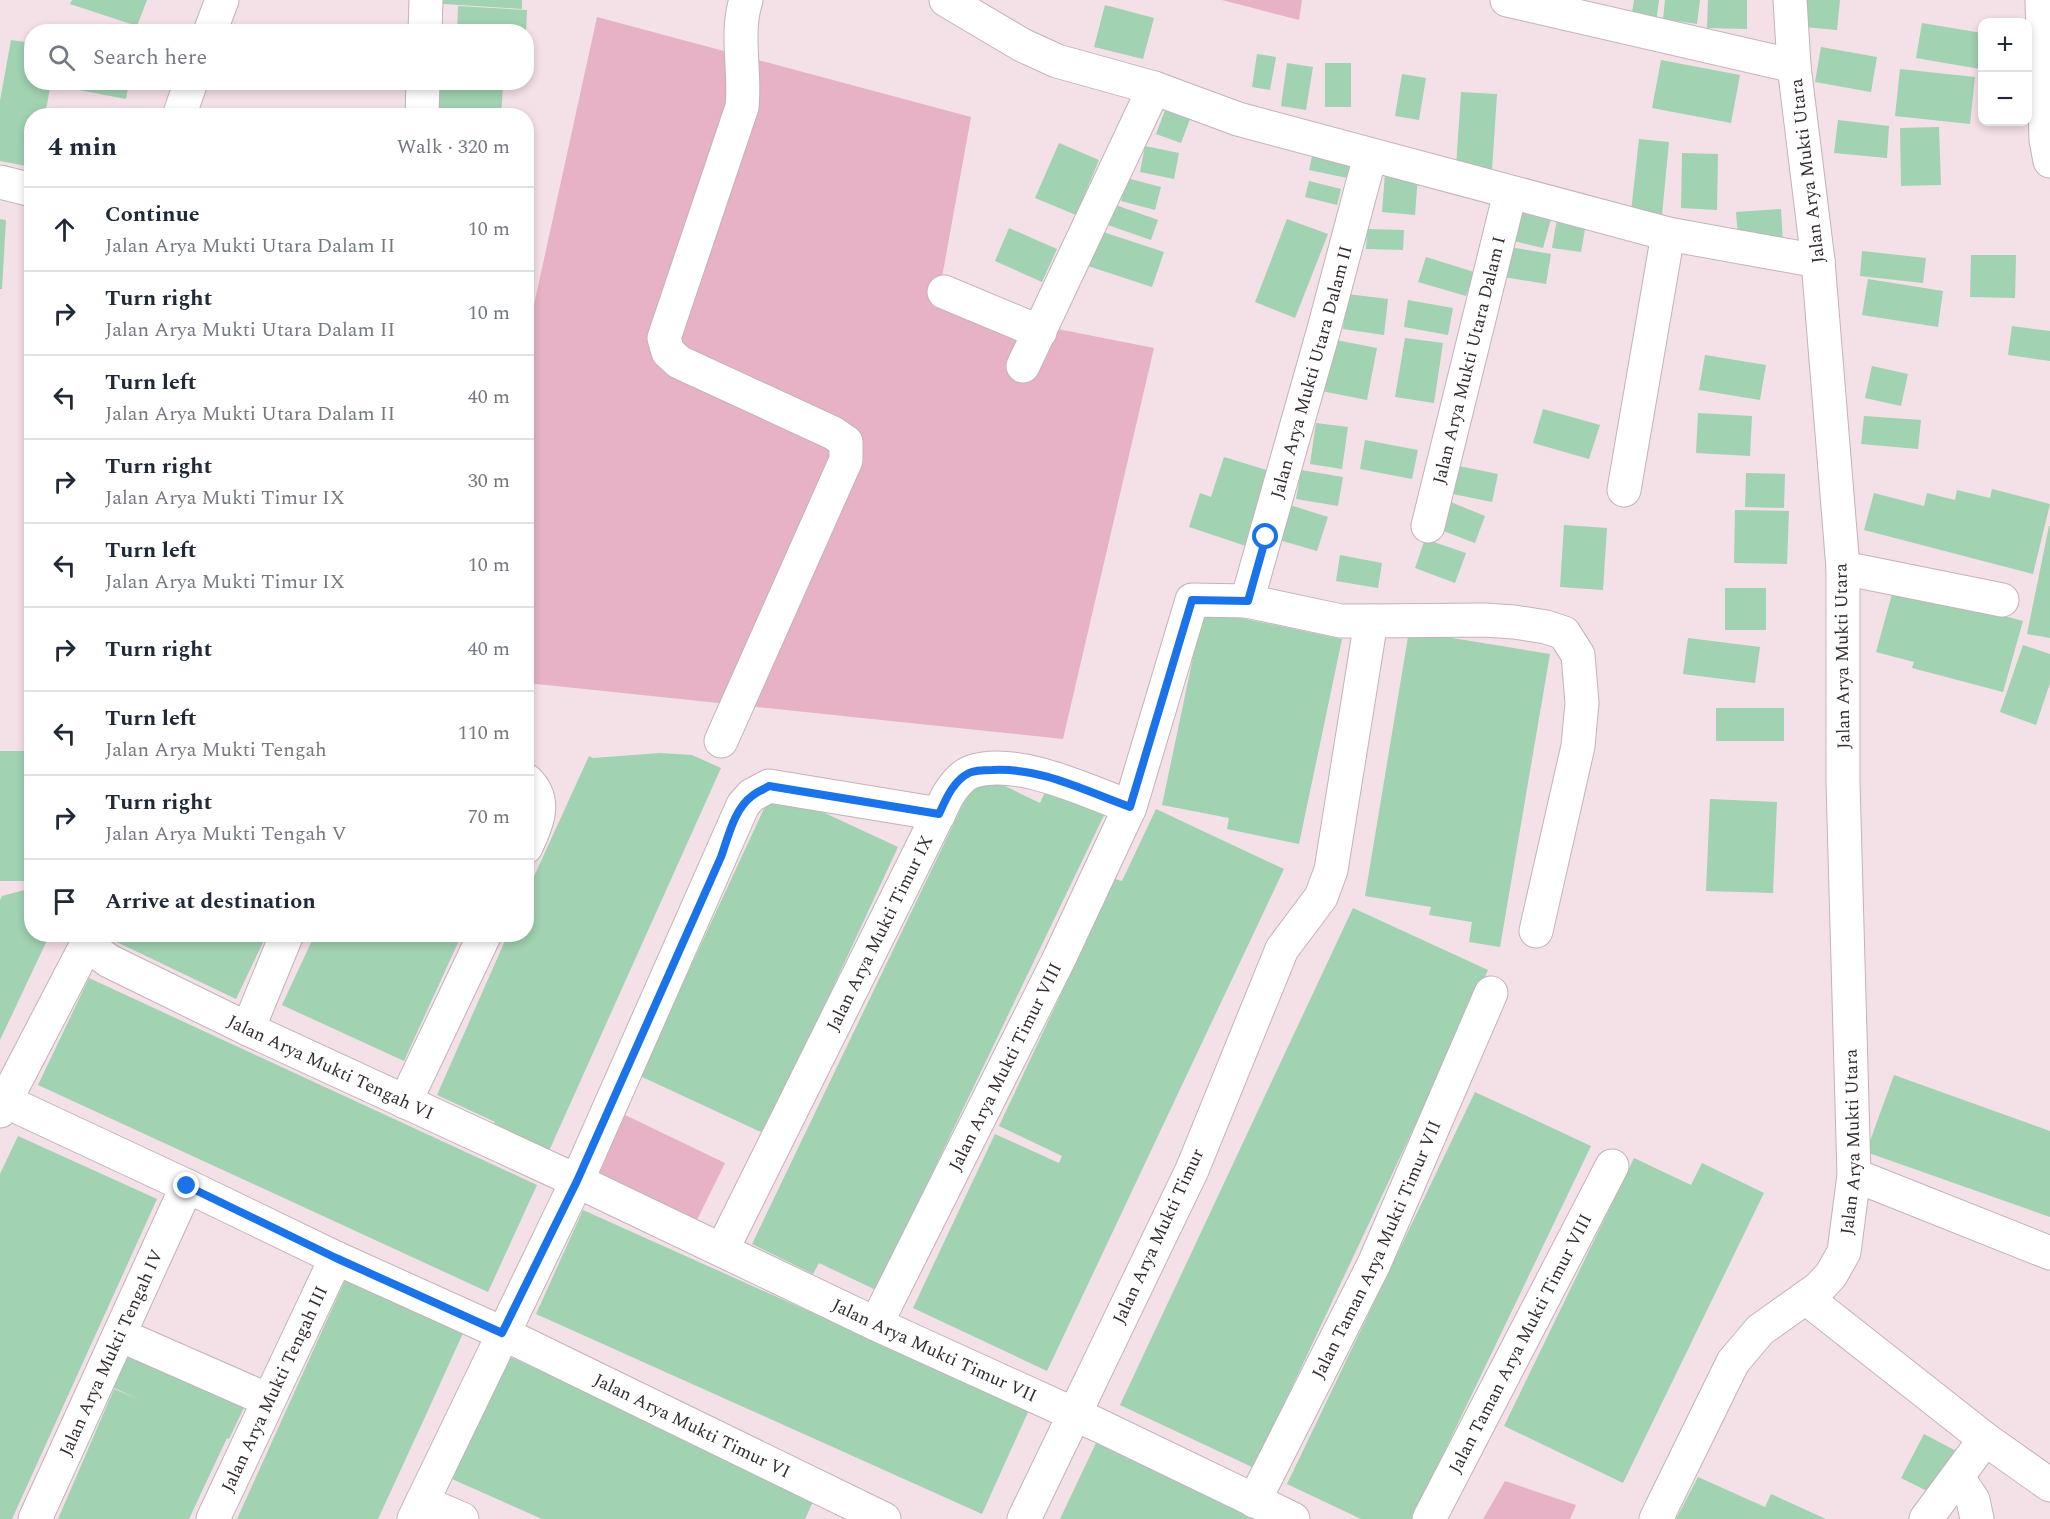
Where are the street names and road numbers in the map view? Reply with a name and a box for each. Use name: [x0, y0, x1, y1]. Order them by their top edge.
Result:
street label: Jalan Arya Mukti Utara: [1783, 77, 1832, 265]
street label: Jalan Arya Mukti Utara Dalam I: [1426, 233, 1513, 487]
street label: Jalan Arya Mukti Utara Dalam II: [1264, 242, 1360, 502]
street label: Jalan Arya Mukti Utara: [1827, 563, 1858, 749]
street label: Jalan Arya Mukti Timur IX: [820, 831, 940, 1036]
street label: Jalan Arya Mukti Timur VIII: [942, 958, 1069, 1176]
street label: Jalan Arya Mukti Tengah VI: [223, 1008, 438, 1127]
street label: Jalan Arya Mukti Utara: [1833, 1048, 1868, 1236]
street label: Jalan Taman Arya Mukti Timur VII: [1305, 1116, 1448, 1383]
street label: Jalan Arya Mukti Timur: [1106, 1144, 1211, 1328]
street label: Jalan Taman Arya Mukti Timur VIII: [1442, 1209, 1599, 1478]
street label: Jalan Arya Mukti Tengah IV: [53, 1245, 170, 1460]
street label: Jalan Arya Mukti Tengah III: [215, 1281, 335, 1497]
street label: Jalan Arya Mukti Timur VII: [827, 1292, 1041, 1409]
street label: Jalan Arya Mukti Timur VI: [589, 1367, 795, 1485]

